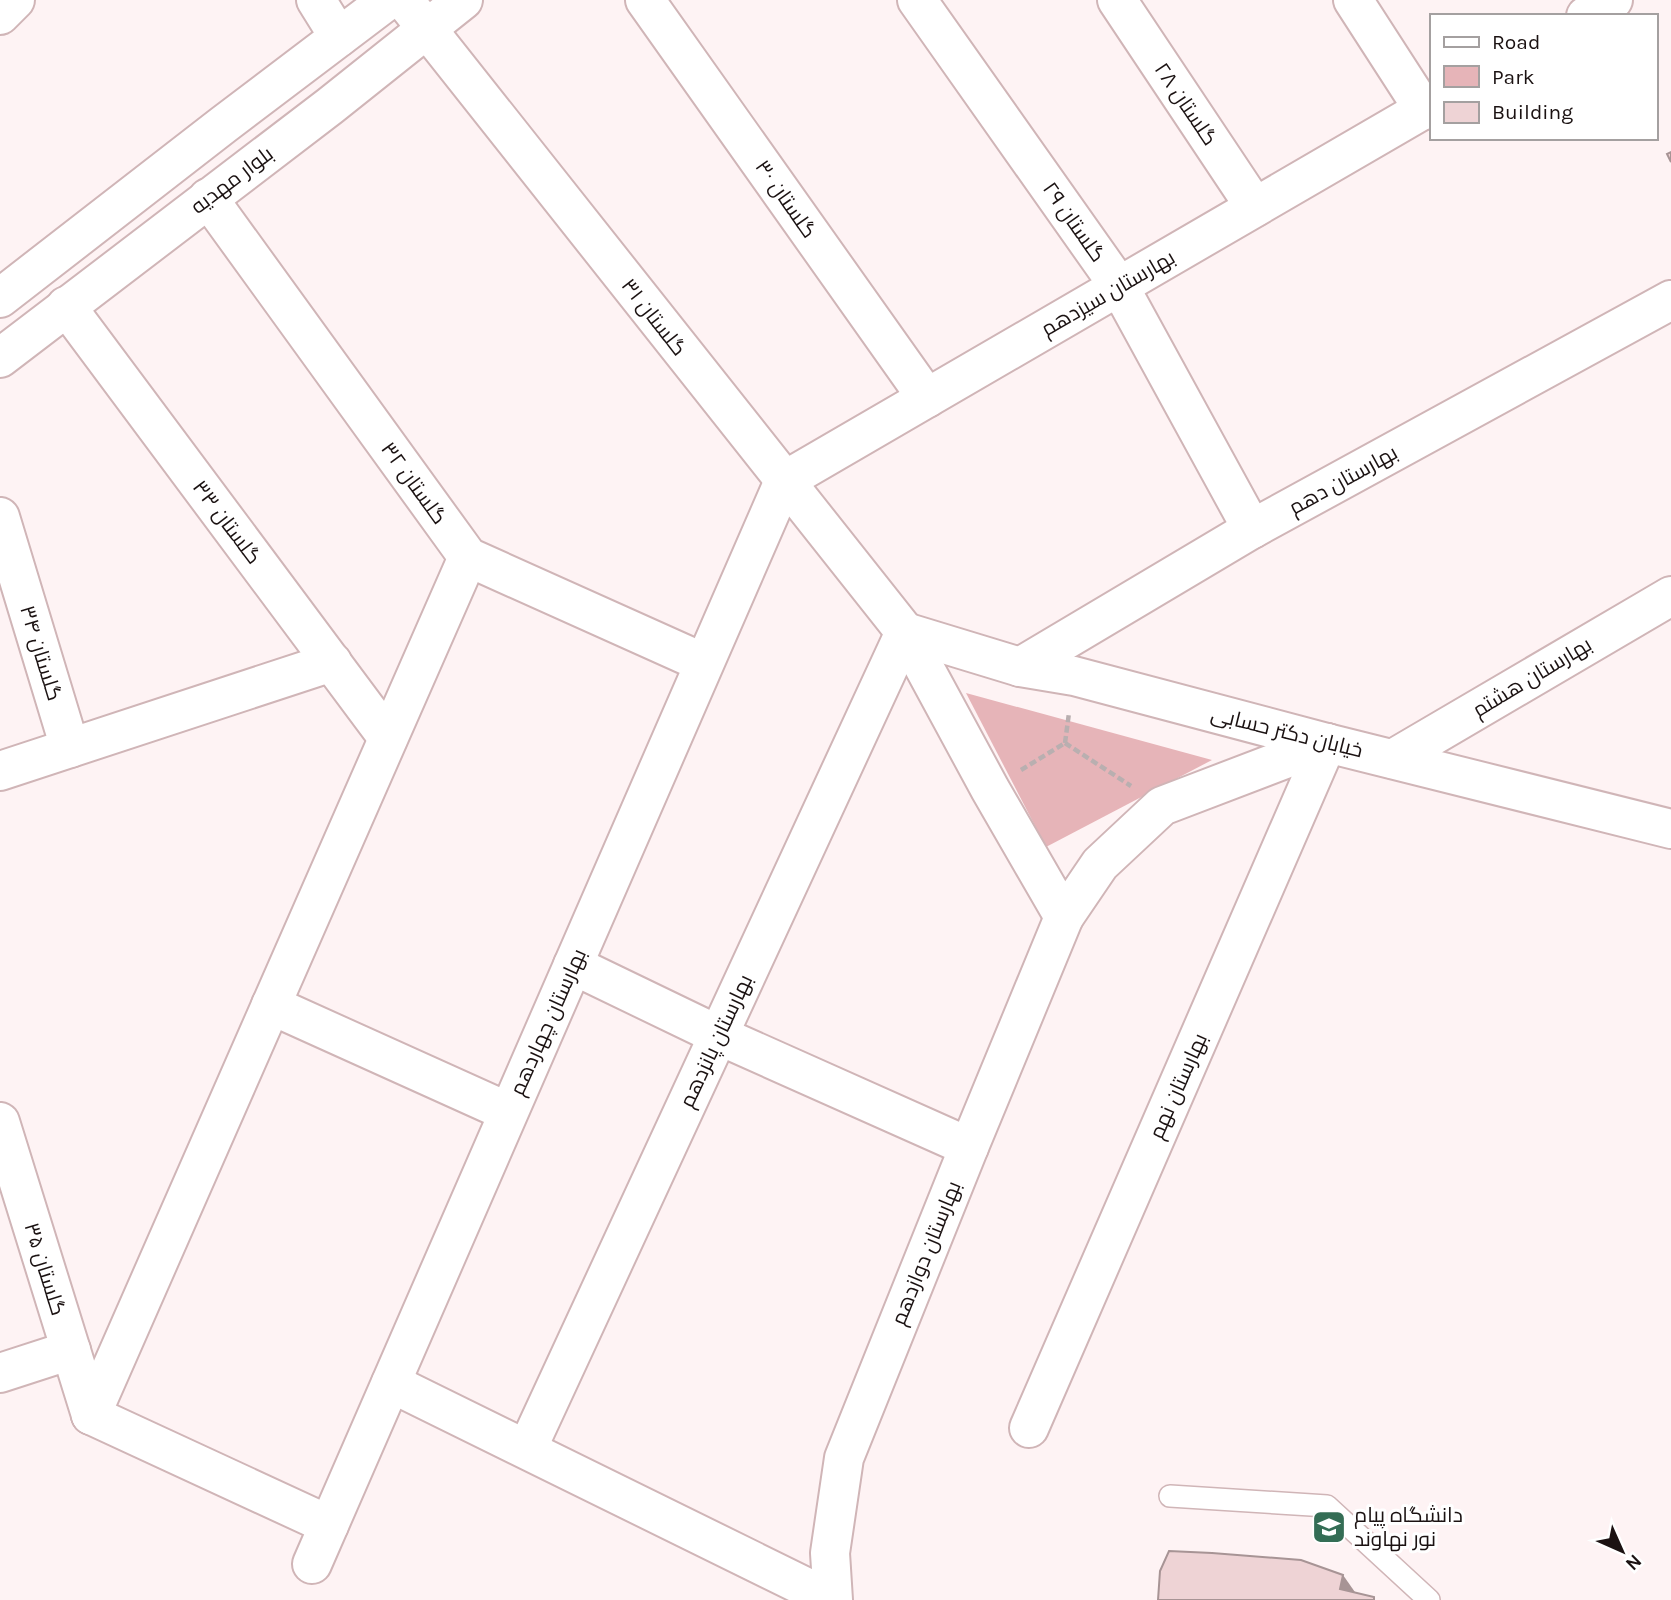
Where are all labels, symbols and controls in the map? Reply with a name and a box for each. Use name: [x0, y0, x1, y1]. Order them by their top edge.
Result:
legend: [1430, 14, 1657, 140]
text: Road: [1492, 30, 1540, 54]
street label: گلستان ۲۸: [1149, 58, 1222, 150]
text: Park: [1492, 65, 1535, 89]
text: Building: [1492, 100, 1573, 124]
street label: بلوار مهدیه: [186, 141, 278, 219]
street label: گلستان ۳۰: [750, 155, 821, 243]
street label: گلستان ۲۹: [1037, 177, 1110, 267]
street label: بهارستان سیزدهم: [1037, 245, 1180, 343]
street label: گلستان ۳۱: [616, 274, 691, 361]
street label: گلستان ۳۲: [375, 437, 452, 529]
street label: بهارستان دهم: [1284, 440, 1403, 521]
street label: گلستان ۳۳: [187, 475, 266, 569]
street label: گلستان ۳۴: [14, 603, 67, 704]
street label: بهارستان هشتم: [1468, 632, 1597, 724]
street label: خیابان دکتر حسابی: [1208, 702, 1365, 763]
street label: بهارستان چهاردهم: [505, 945, 593, 1100]
street label: بهارستان پانزدهم: [675, 971, 759, 1112]
street label: بهارستان نهم: [1144, 1029, 1214, 1143]
street label: بهارستان دوازدهم: [886, 1177, 968, 1329]
street label: گلستان ۳۵: [19, 1220, 70, 1319]
place label: دانشگاه پیام نور نهاوند: [1354, 1503, 1463, 1552]
school or university icon: دانشگاه پیام نور نهاوند: [1310, 1508, 1348, 1546]
north arrow: [1587, 1516, 1657, 1586]
text: N: [1621, 1550, 1646, 1575]

